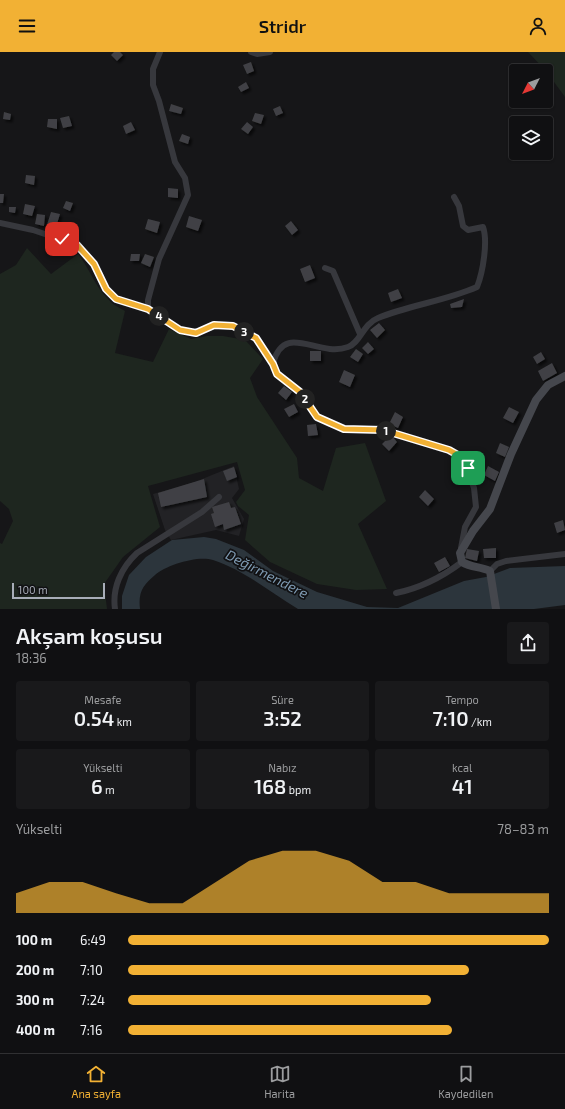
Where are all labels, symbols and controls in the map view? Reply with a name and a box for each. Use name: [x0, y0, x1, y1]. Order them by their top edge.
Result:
icon: menu: [16, 15, 38, 37]
text: Stridr: [259, 15, 306, 37]
icon: person: [527, 15, 549, 37]
north arrow: [509, 64, 553, 108]
map controls: [509, 64, 553, 160]
button: layers: [509, 116, 553, 160]
pin: [45, 222, 79, 256]
icon: check: [51, 228, 73, 250]
pin: 4: [149, 306, 169, 326]
text: 4: [155, 309, 163, 322]
pin: 3: [234, 322, 254, 342]
text: 3: [241, 325, 247, 338]
pin: 2: [295, 389, 315, 409]
text: 2: [302, 392, 308, 405]
pin: 1: [376, 421, 396, 441]
text: 1: [384, 424, 388, 437]
pin: [451, 451, 485, 485]
icon: arrive: [457, 457, 479, 479]
water label: Değirmendere: [223, 546, 312, 602]
scale bar: [12, 581, 105, 600]
text: 100 m: [18, 583, 48, 596]
text: Akşam koşusu: [16, 622, 163, 648]
button: share: [507, 622, 549, 664]
text: 18:36: [16, 650, 47, 666]
text: Mesafe: [84, 693, 121, 706]
text: Süre: [271, 693, 294, 706]
text: Tempo: [445, 693, 479, 706]
text: 0.54: [74, 706, 114, 730]
text: 3:52: [263, 706, 302, 730]
text: 7:10: [432, 706, 469, 730]
text: km: [114, 715, 132, 728]
text: /km: [469, 715, 492, 728]
text: Yükselti: [83, 761, 122, 774]
text: Nabız: [268, 761, 297, 774]
text: kcal: [452, 761, 472, 774]
text: 6: [91, 774, 103, 798]
text: 168: [254, 774, 286, 798]
text: 41: [452, 774, 473, 798]
text: m: [103, 783, 115, 796]
text: bpm: [286, 783, 311, 796]
text: Yükselti: [16, 821, 62, 837]
text: 78–83 m: [497, 821, 549, 837]
text: 100 m: [16, 932, 52, 948]
text: 6:49: [80, 932, 106, 948]
text: 200 m: [16, 962, 54, 978]
text: 7:10: [80, 962, 103, 978]
text: 300 m: [16, 992, 54, 1008]
text: 7:24: [80, 992, 105, 1008]
text: 400 m: [16, 1022, 55, 1038]
text: 7:16: [80, 1022, 102, 1038]
tab: Ana sayfa: [72, 1063, 121, 1100]
tab: Harita: [264, 1063, 295, 1100]
tab: Kaydedilen: [438, 1063, 493, 1100]

